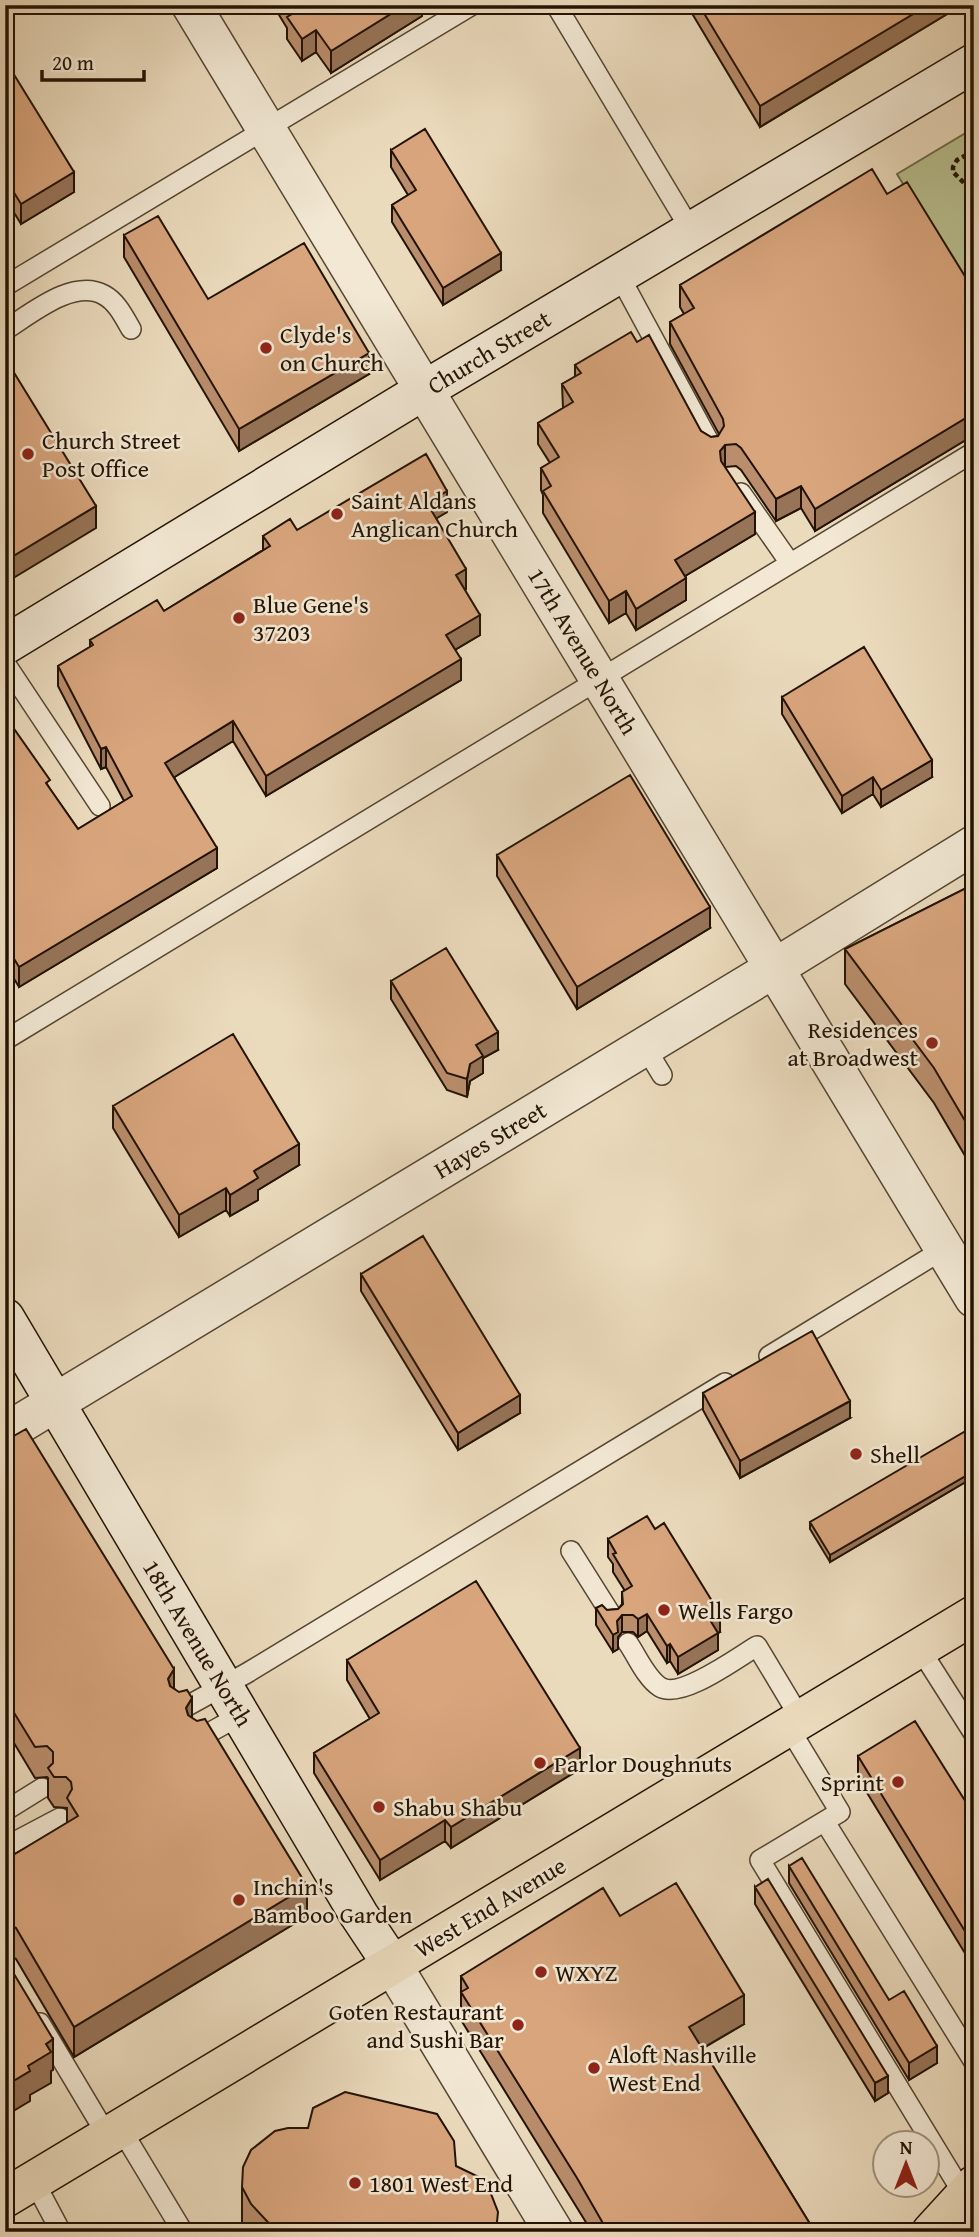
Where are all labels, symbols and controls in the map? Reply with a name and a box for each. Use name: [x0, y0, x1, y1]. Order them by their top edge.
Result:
scale bar: [42, 38, 144, 82]
text: 20 m: [52, 47, 94, 78]
street label: Church Street: [421, 301, 558, 403]
place label: Clyde's on Church: [280, 317, 384, 380]
marker: Clyde's on Church: [258, 340, 274, 356]
place label: Church Street Post Office: [42, 423, 181, 486]
marker: Church Street Post Office: [20, 446, 36, 462]
place label: Saint Aldans Anglican Church: [351, 483, 519, 546]
marker: Saint Aldans Anglican Church: [329, 506, 345, 522]
street label: 17th Avenue North: [519, 561, 647, 742]
place label: Blue Gene's 37203: [253, 587, 369, 650]
marker: Blue Gene's 37203: [231, 610, 247, 626]
place label: Residences at Broadwest: [788, 1012, 919, 1075]
marker: Residences at Broadwest: [924, 1035, 940, 1051]
street label: Hayes Street: [427, 1092, 553, 1187]
place label: Shell: [870, 1437, 920, 1472]
marker: Shell: [848, 1446, 864, 1462]
street label: 18th Avenue North: [134, 1553, 262, 1734]
place label: Wells Fargo: [678, 1593, 793, 1628]
marker: Wells Fargo: [656, 1602, 672, 1618]
place label: Parlor Doughnuts: [554, 1746, 732, 1781]
marker: Parlor Doughnuts: [532, 1755, 548, 1771]
place label: Sprint: [821, 1765, 885, 1800]
marker: Sprint: [890, 1774, 906, 1790]
place label: Shabu Shabu: [393, 1790, 522, 1825]
marker: Shabu Shabu: [371, 1799, 387, 1815]
street label: West End Avenue: [407, 1848, 573, 1966]
place label: Inchin's Bamboo Garden: [253, 1869, 413, 1932]
marker: Inchin's Bamboo Garden: [231, 1892, 247, 1908]
place label: WXYZ: [555, 1955, 617, 1990]
marker: WXYZ: [533, 1964, 549, 1980]
place label: Goten Restaurant and Sushi Bar: [329, 1994, 505, 2057]
marker: Goten Restaurant and Sushi Bar: [510, 2017, 526, 2033]
place label: Aloft Nashville West End: [608, 2037, 756, 2100]
marker: Aloft Nashville West End: [586, 2060, 602, 2076]
north arrow: [870, 2128, 940, 2198]
text: N: [900, 2133, 913, 2161]
place label: 1801 West End: [369, 2166, 513, 2201]
marker: 1801 West End: [347, 2175, 363, 2191]

